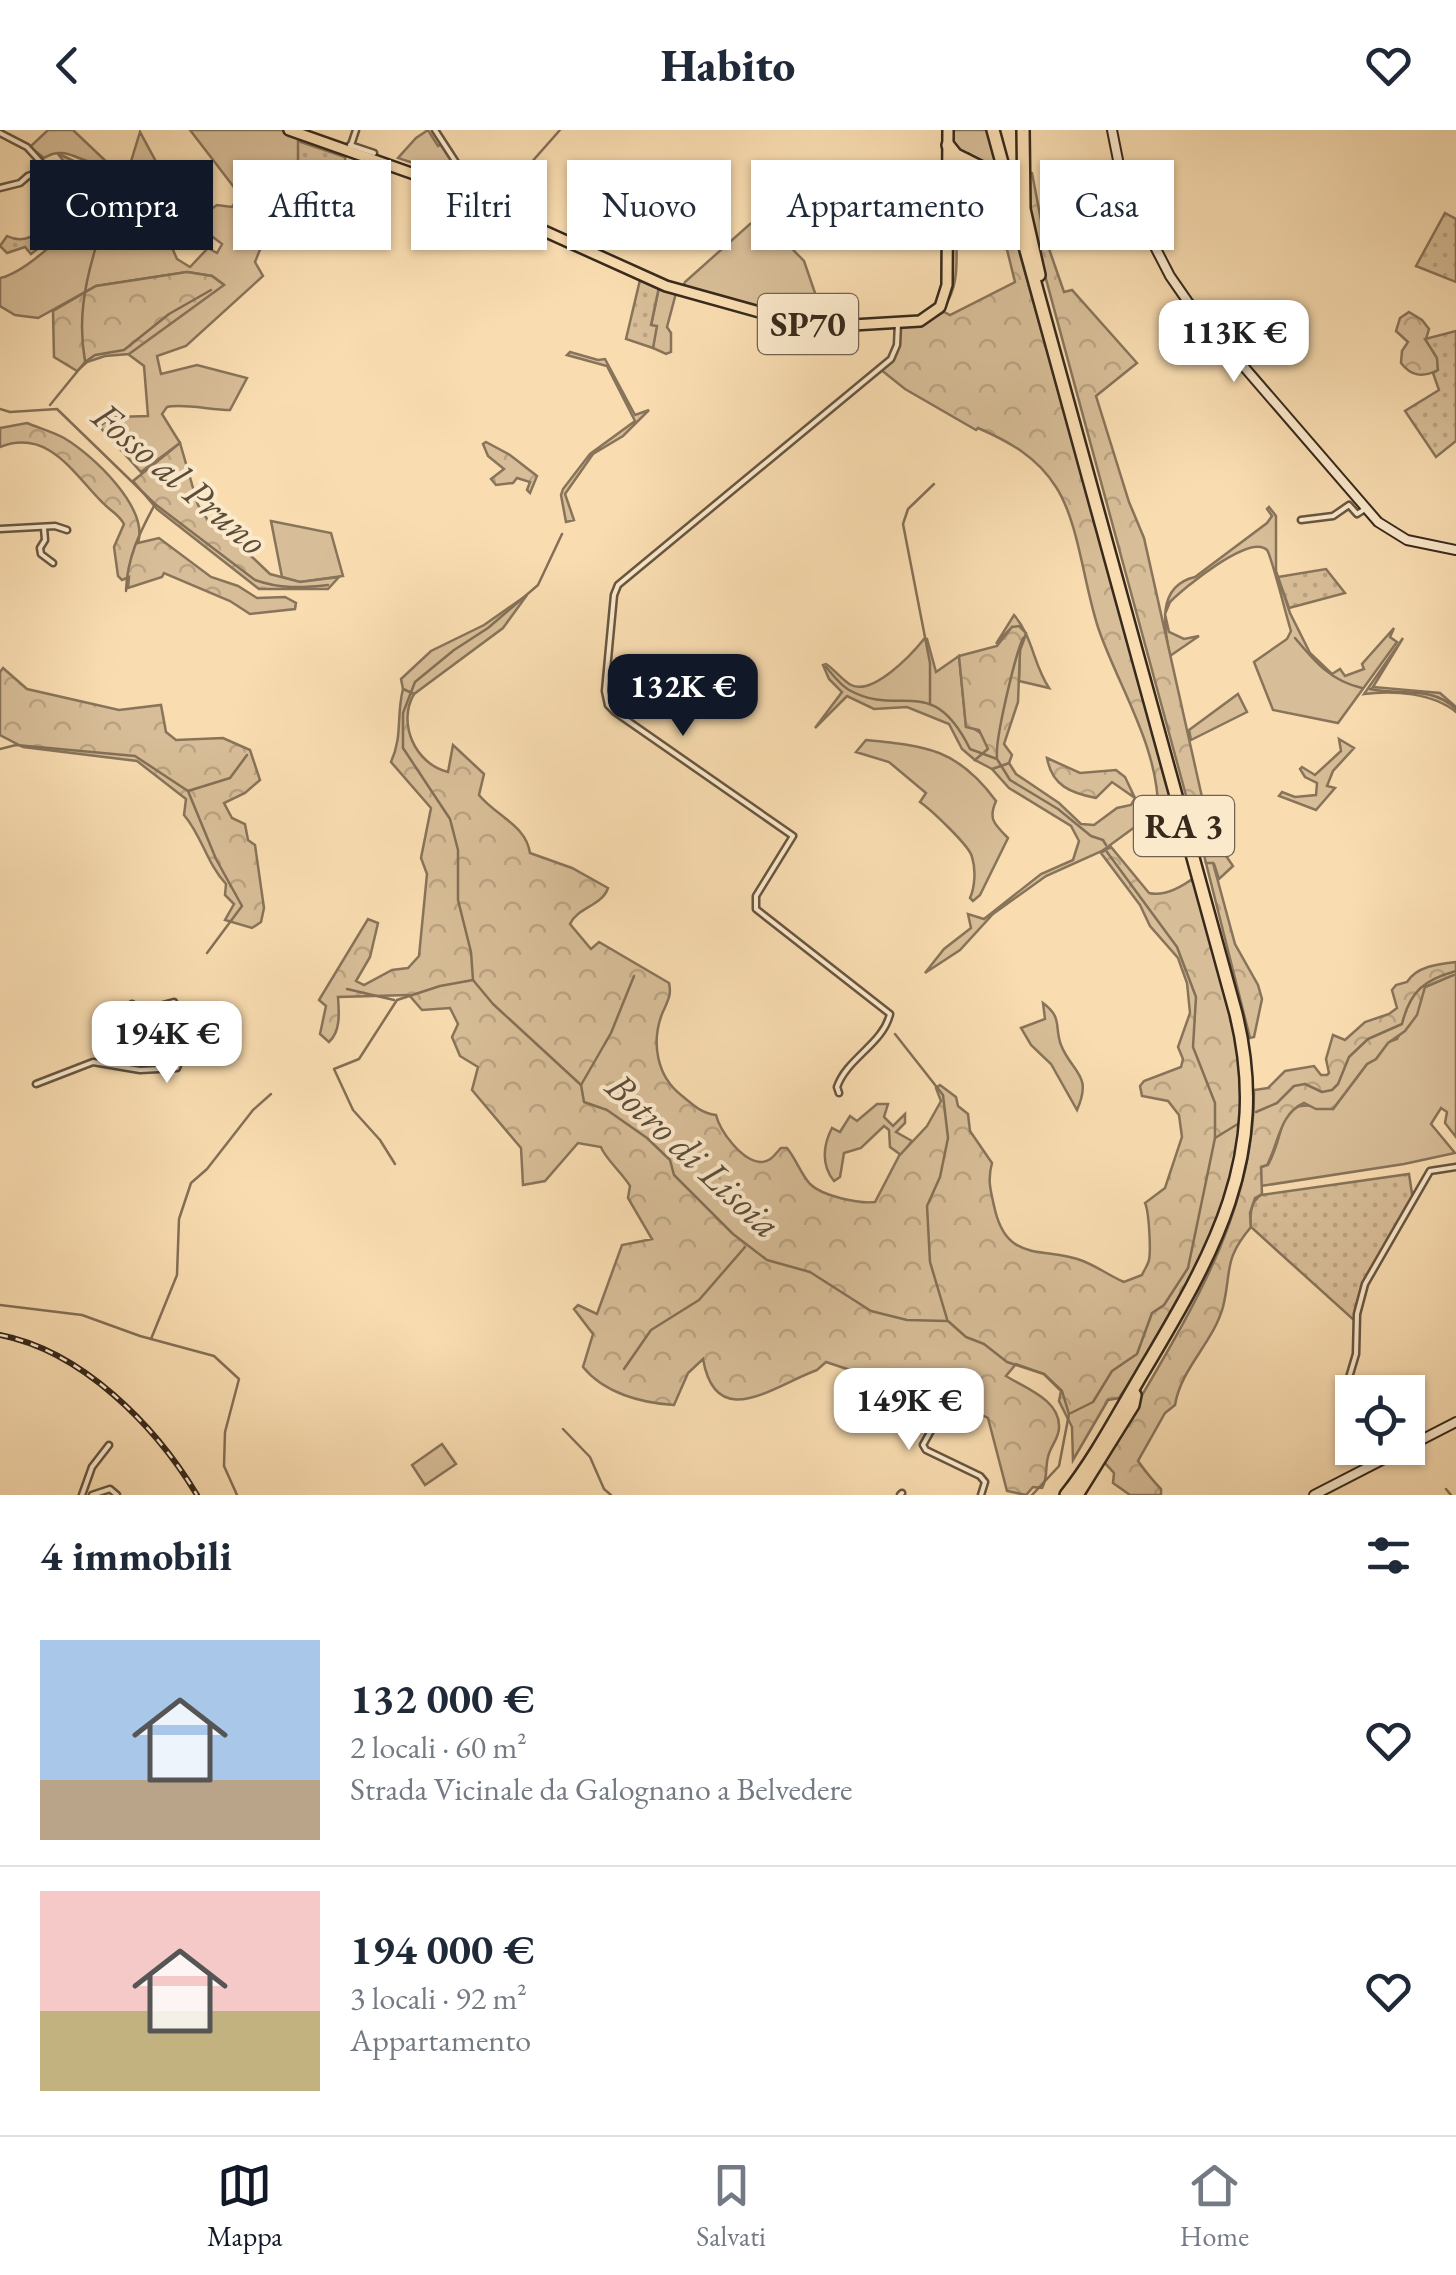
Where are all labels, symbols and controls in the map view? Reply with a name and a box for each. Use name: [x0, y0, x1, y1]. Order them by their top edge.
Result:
text: Habito: [661, 36, 795, 94]
icon: back: [40, 38, 95, 93]
icon: heart: [1361, 38, 1416, 93]
chip: Compra: [30, 160, 213, 250]
chip: Affitta: [233, 160, 391, 250]
chip: Filtri: [411, 160, 547, 250]
chip: Nuovo: [567, 160, 731, 250]
chip: Appartamento: [751, 160, 1020, 250]
chip: Casa: [1040, 160, 1174, 250]
road number: SP70: [758, 294, 858, 354]
pin: 113K €: [1153, 300, 1315, 385]
text: 113K €: [1181, 311, 1287, 353]
water label: Fosso al Pruno: [81, 389, 278, 566]
pin: 132K €: [602, 654, 764, 739]
text: 132K €: [630, 665, 736, 707]
road number: RA 3: [1134, 796, 1234, 856]
pin: 194K €: [86, 1001, 248, 1086]
text: 194K €: [114, 1012, 220, 1054]
water label: Botro di Lisoia: [595, 1060, 793, 1249]
pin: 149K €: [828, 1368, 990, 1453]
map controls: [1335, 1375, 1425, 1465]
button: locate: [1335, 1375, 1425, 1465]
text: 149K €: [856, 1379, 962, 1421]
text: 4 immobili: [40, 1528, 232, 1583]
icon: filters: [1361, 1528, 1416, 1583]
text: 132 000 €: [350, 1671, 534, 1726]
icon: home: [120, 1680, 240, 1800]
icon: heart: [1361, 1713, 1416, 1768]
text: 2 locali · 60 m²: [350, 1726, 527, 1768]
text: Strada Vicinale da Galognano a Belvedere: [350, 1768, 853, 1810]
text: 194 000 €: [350, 1922, 534, 1977]
icon: home: [120, 1931, 240, 2051]
icon: heart: [1361, 1964, 1416, 2019]
text: 3 locali · 92 m²: [350, 1977, 527, 2019]
text: Appartamento: [350, 2019, 531, 2061]
tab: Mappa: [207, 2158, 282, 2254]
tab: Salvati: [696, 2158, 766, 2254]
tab: Home: [1180, 2158, 1249, 2254]

